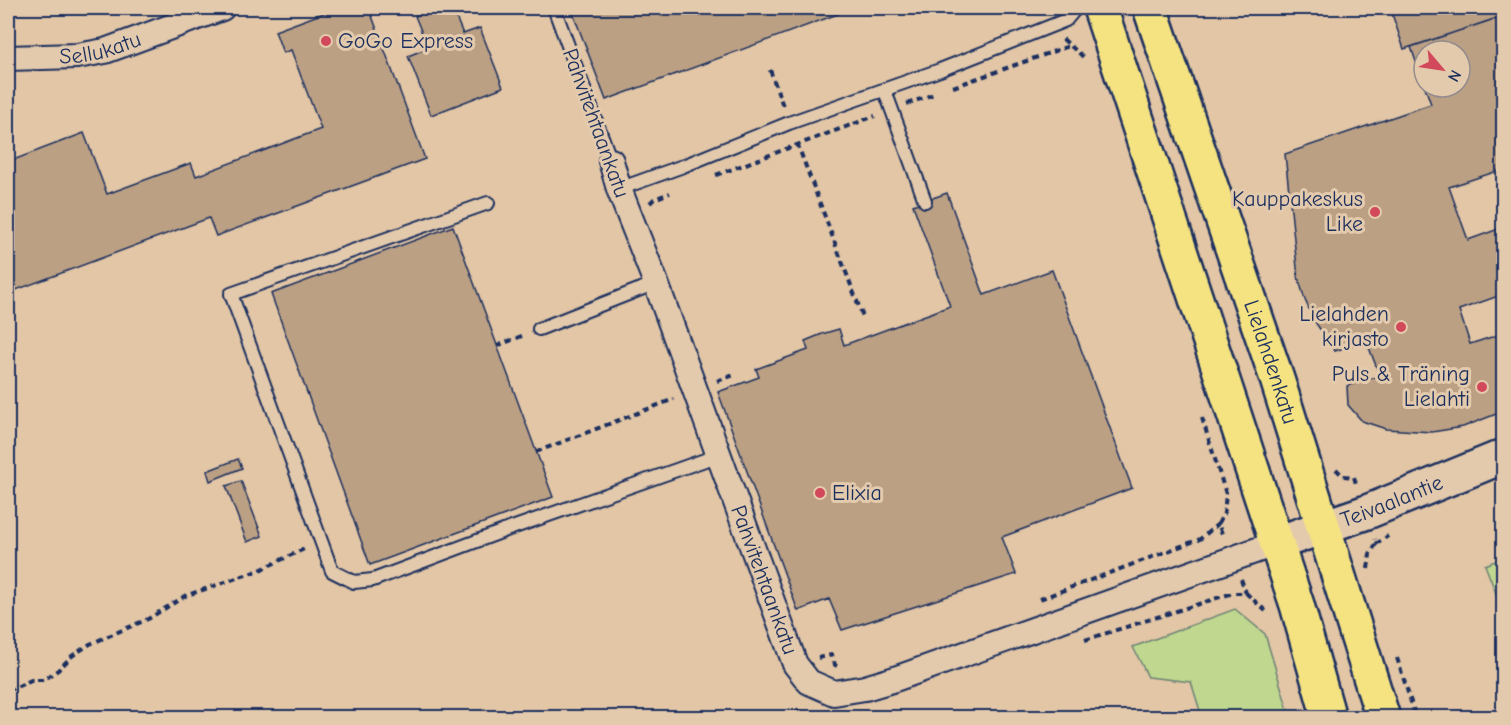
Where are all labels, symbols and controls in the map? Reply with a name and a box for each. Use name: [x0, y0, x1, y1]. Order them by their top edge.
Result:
street label: Sellukatu: [59, 26, 144, 70]
place label: GoGo Express: [338, 28, 473, 54]
marker: GoGo Express: [319, 34, 333, 48]
north arrow: [1412, 39, 1472, 99]
street label: Pahvitehtaankatu: [557, 45, 635, 201]
text: N: [1444, 67, 1465, 85]
place label: Kauppakeskus Like: [1232, 186, 1363, 237]
marker: Kauppakeskus Like: [1368, 205, 1382, 219]
street label: Lielahdenkatu: [1238, 297, 1303, 427]
place label: Lielahden kirjasto: [1299, 301, 1389, 352]
marker: Lielahden kirjasto: [1394, 320, 1408, 334]
place label: Puls & Träning Lielahti: [1332, 361, 1470, 412]
marker: Puls & Träning Lielahti: [1475, 380, 1489, 394]
street label: Teivaalantie: [1337, 469, 1447, 533]
place label: Elixia: [832, 480, 882, 506]
marker: Elixia: [813, 486, 827, 500]
street label: Pahvitehtaankatu: [725, 502, 803, 658]

